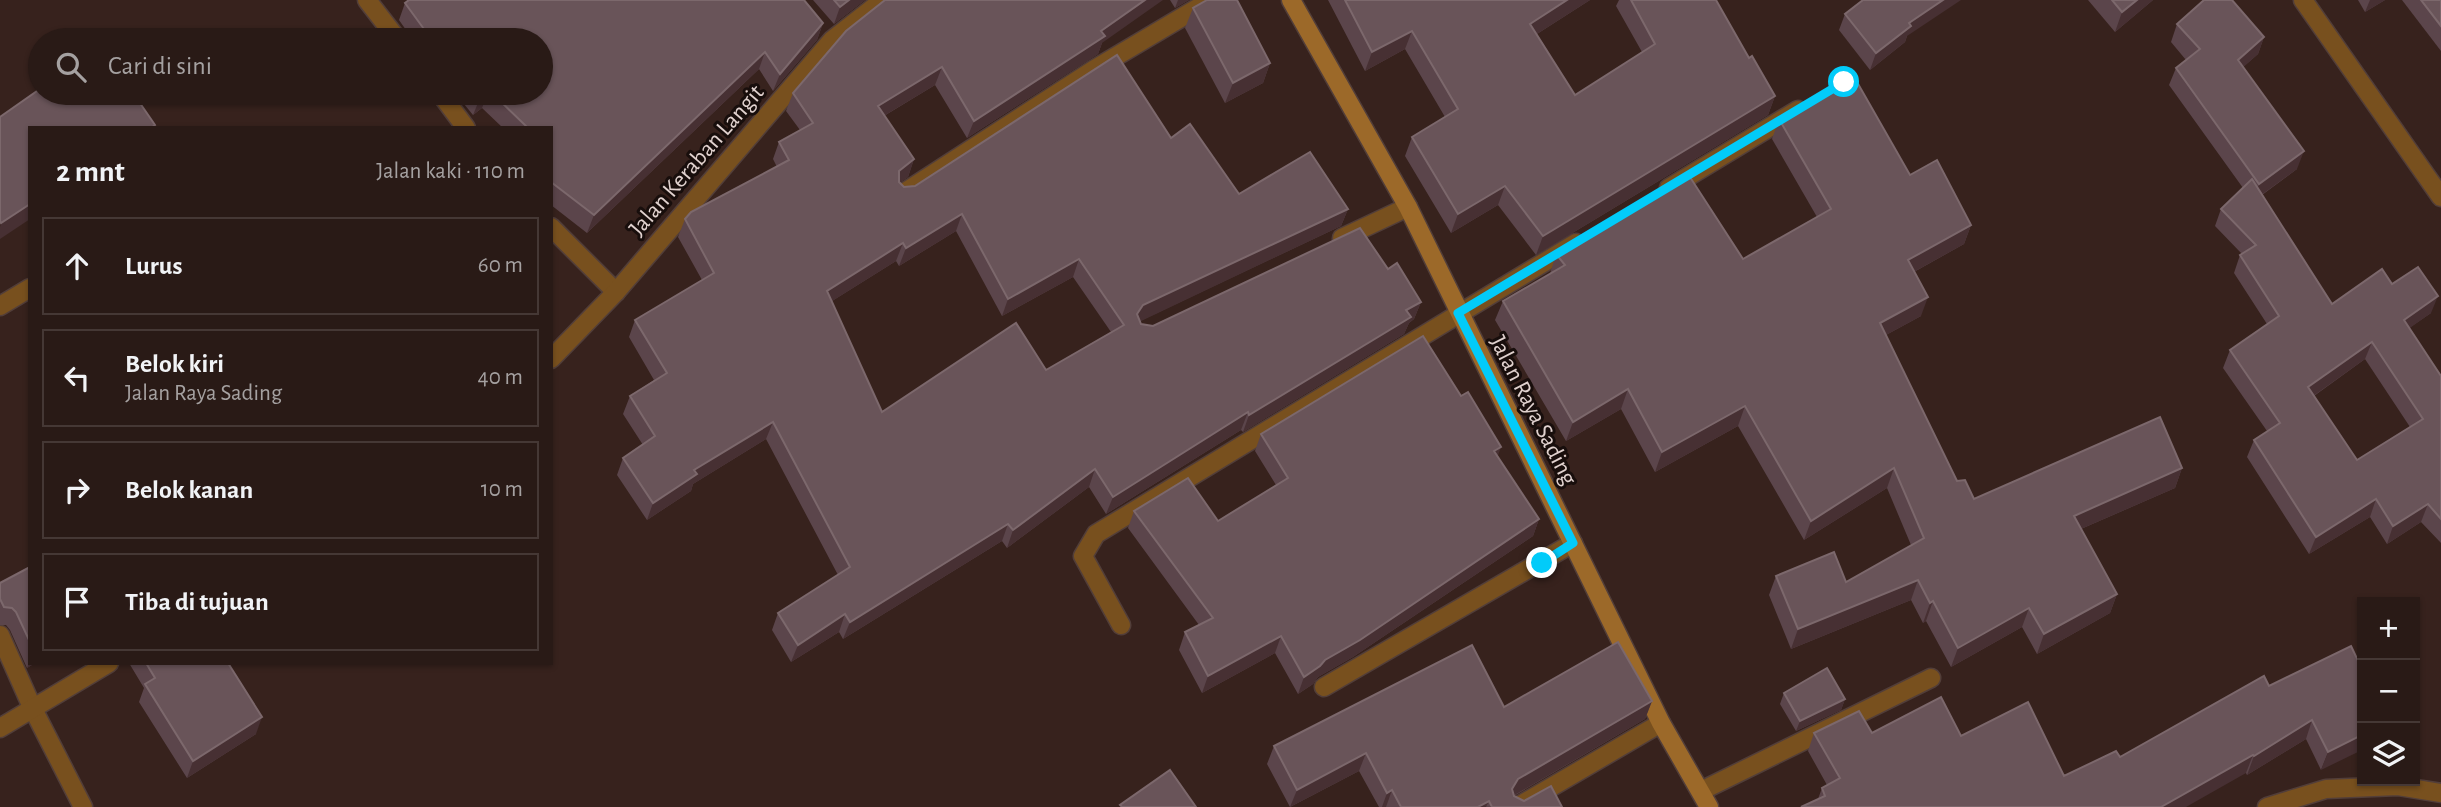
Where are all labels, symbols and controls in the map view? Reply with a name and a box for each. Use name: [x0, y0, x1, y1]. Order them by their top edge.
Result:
search box: [28, 28, 553, 105]
icon: search: [52, 48, 90, 86]
text: Cari di sini: [108, 53, 212, 79]
route start: [1828, 66, 1859, 97]
street label: Jalan Keraban Langit: [625, 80, 769, 241]
text: 2 mnt: [56, 157, 125, 187]
text: Jalan kaki · 110 m: [376, 160, 525, 183]
icon: ahead: [58, 247, 96, 285]
text: Lurus: [125, 253, 182, 279]
text: 60 m: [478, 254, 523, 277]
street label: Jalan Raya Sading: [1485, 332, 1581, 489]
text: Belok kiri: [125, 351, 224, 377]
icon: left: [58, 359, 96, 397]
text: 40 m: [478, 366, 523, 389]
text: Jalan Raya Sading: [125, 382, 282, 405]
icon: right: [58, 471, 96, 509]
text: Belok kanan: [125, 477, 253, 503]
text: 10 m: [481, 478, 523, 501]
route end: [1526, 547, 1557, 578]
icon: arrive: [58, 583, 96, 621]
text: Tiba di tujuan: [125, 589, 269, 615]
map controls: [2357, 597, 2420, 786]
button: +: [2357, 597, 2420, 660]
button: −: [2357, 660, 2420, 723]
button: layers: [2357, 723, 2420, 786]

